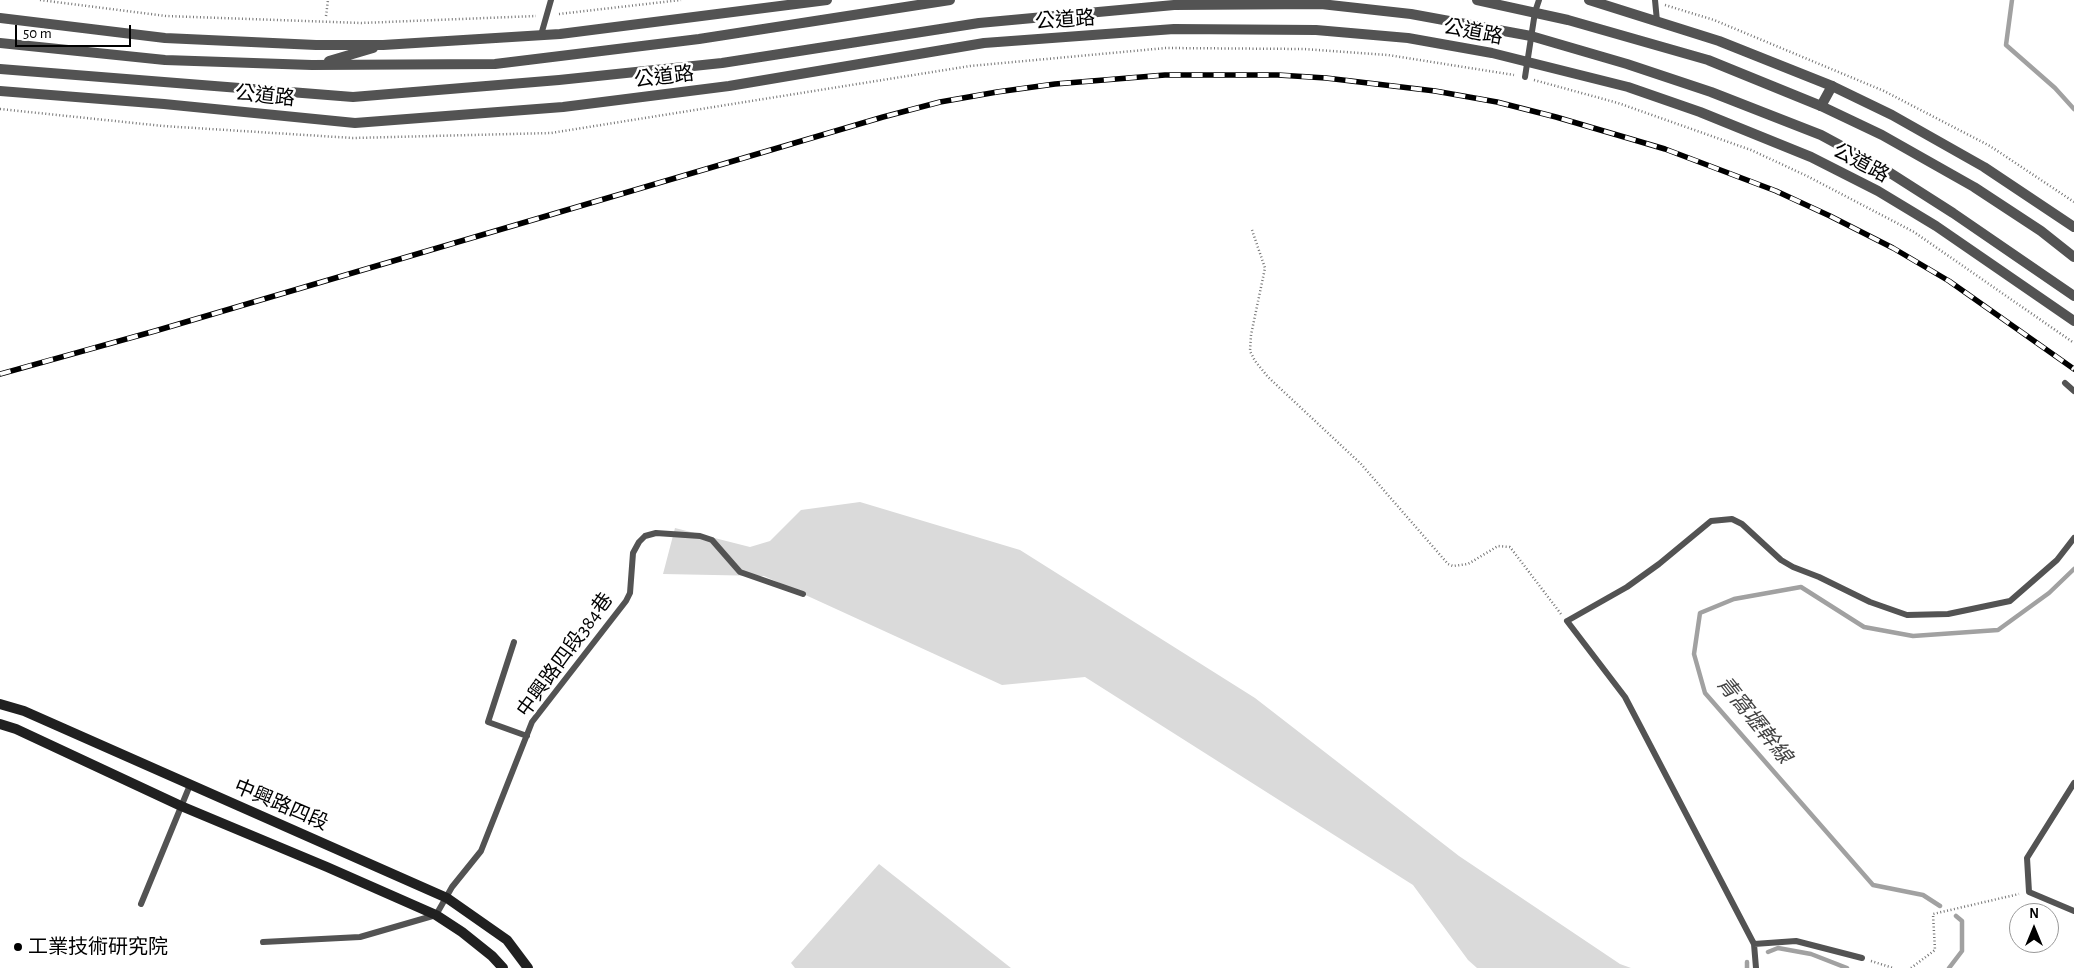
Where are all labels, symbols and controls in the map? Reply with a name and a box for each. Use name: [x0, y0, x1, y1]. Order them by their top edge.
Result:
street label: 公道路: [1034, 6, 1096, 34]
street label: 公道路: [1441, 14, 1505, 50]
scale bar: [18, 15, 134, 47]
text: 50 m: [23, 26, 52, 41]
street label: 公道路: [633, 61, 695, 93]
street label: 公道路: [234, 81, 296, 111]
street label: 公道路: [1829, 138, 1893, 188]
street label: 中興路四段384巷: [512, 588, 618, 722]
water label: 青窩壢幹線: [1711, 671, 1797, 769]
street label: 中興路四段: [230, 774, 332, 836]
north arrow: [2009, 903, 2059, 953]
text: N: [2029, 907, 2039, 921]
place label: 工業技術研究院: [28, 935, 168, 959]
marker: 工業技術研究院: [12, 941, 24, 953]

